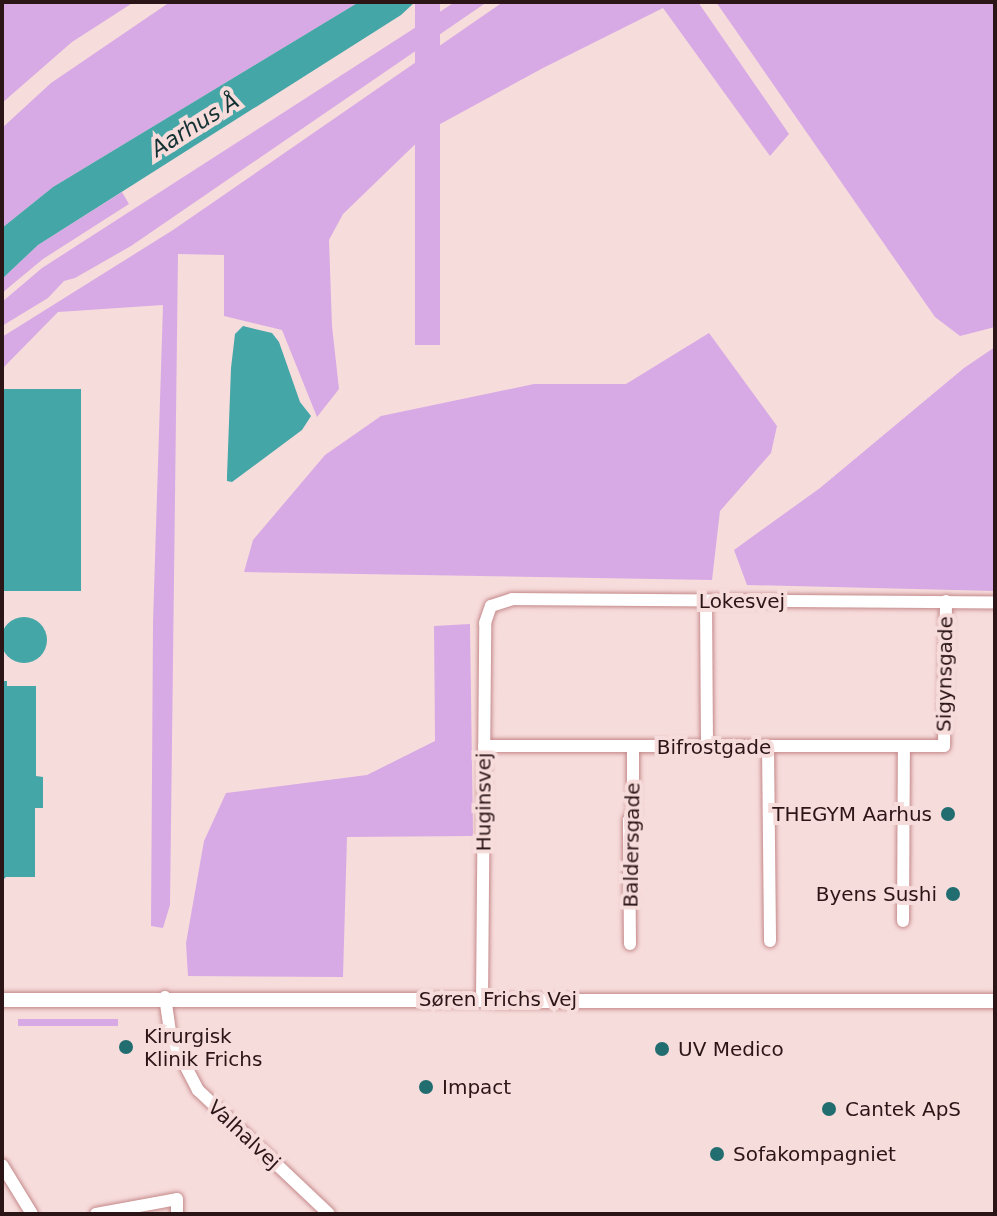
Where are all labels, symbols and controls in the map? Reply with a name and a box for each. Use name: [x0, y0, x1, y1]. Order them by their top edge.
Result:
water label: Aarhus Å: [146, 88, 244, 162]
street label: Lokesvej: [699, 589, 785, 613]
street label: Sigynsgade: [932, 616, 958, 732]
street label: Bifrostgade: [657, 735, 771, 759]
street label: Huginsvej: [472, 753, 496, 851]
street label: Baldersgade: [619, 782, 645, 908]
place label: THEGYM Aarhus: [772, 802, 932, 826]
marker: THEGYM Aarhus: [939, 805, 957, 823]
place label: Byens Sushi: [816, 882, 937, 906]
marker: Byens Sushi: [944, 885, 962, 903]
street label: Søren Frichs Vej: [419, 987, 577, 1011]
place label: Kirurgisk Klinik Frichs: [144, 1024, 262, 1071]
marker: Kirurgisk Klinik Frichs: [115, 1036, 137, 1058]
place label: UV Medico: [678, 1037, 784, 1061]
marker: UV Medico: [653, 1040, 671, 1058]
place label: Impact: [442, 1075, 511, 1099]
marker: Impact: [417, 1078, 435, 1096]
street label: Valhalvej: [203, 1095, 285, 1175]
place label: Cantek ApS: [845, 1097, 961, 1121]
marker: Cantek ApS: [820, 1100, 838, 1118]
place label: Sofakompagniet: [733, 1142, 896, 1166]
marker: Sofakompagniet: [708, 1145, 726, 1163]

